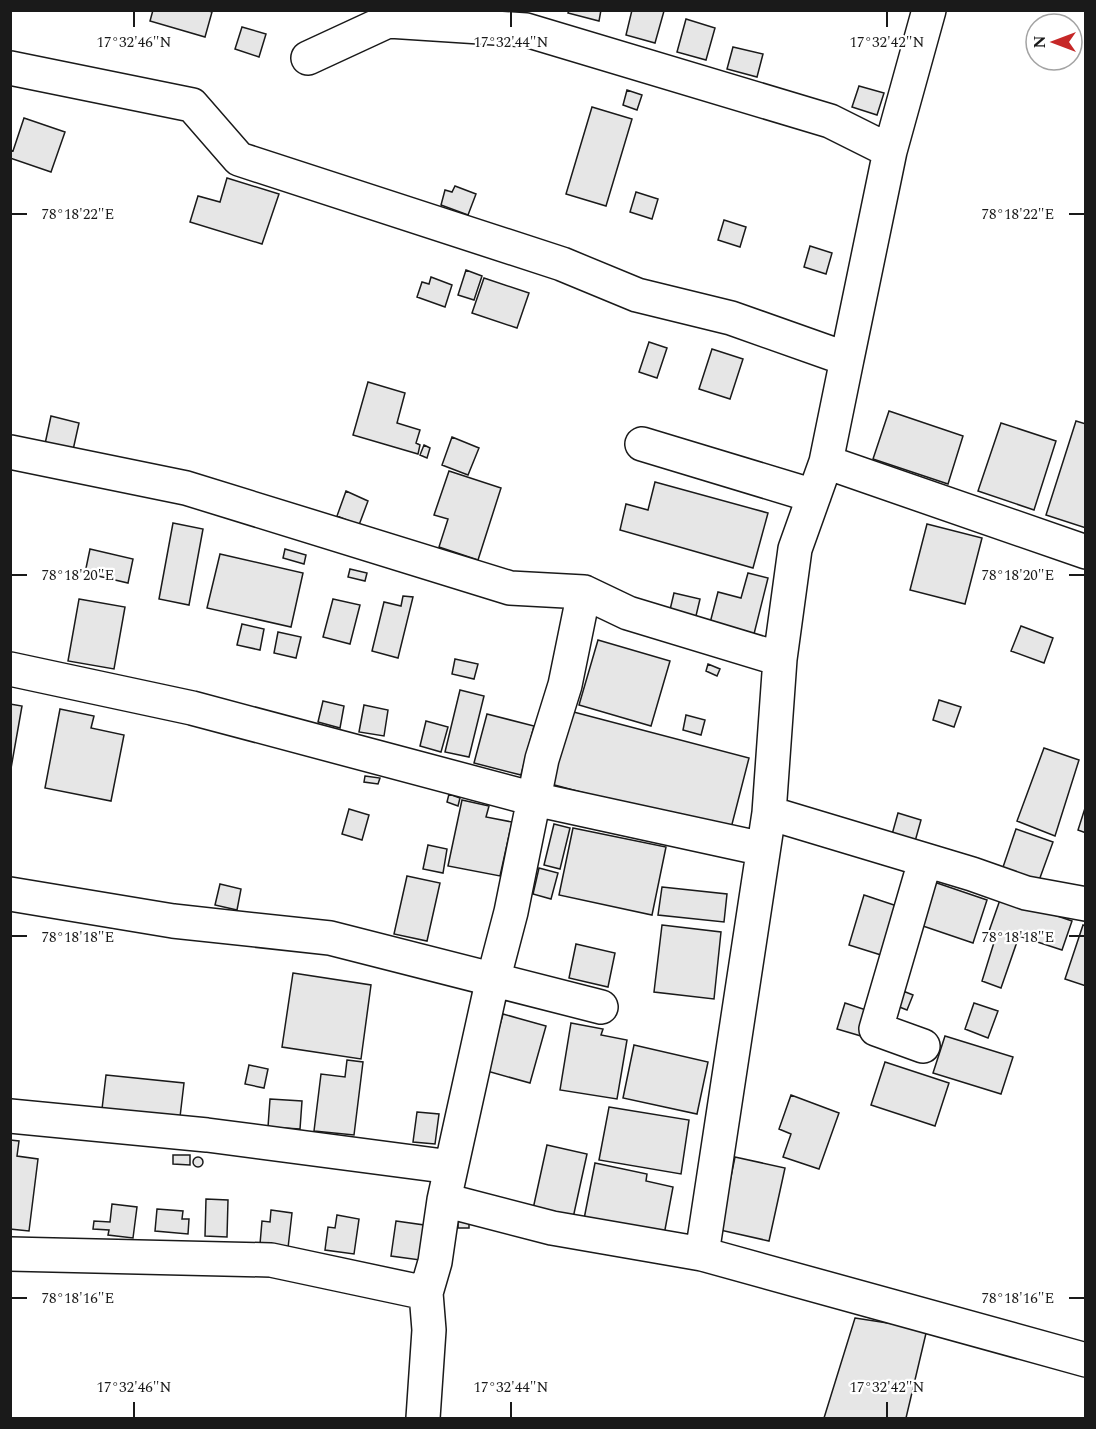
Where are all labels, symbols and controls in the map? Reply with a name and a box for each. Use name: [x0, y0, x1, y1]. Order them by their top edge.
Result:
north arrow: [1024, 12, 1084, 72]
text: 17°32'46"N: [97, 31, 172, 54]
text: 17°32'44"N: [474, 31, 549, 54]
text: 17°32'42"N: [850, 31, 925, 54]
text: N: [1028, 35, 1052, 49]
text: 78°18'22"E: [42, 203, 114, 226]
text: 78°18'22"E: [982, 203, 1054, 226]
text: 78°18'20"E: [42, 564, 114, 587]
text: 78°18'20"E: [982, 564, 1054, 587]
text: 78°18'18"E: [42, 926, 114, 949]
text: 78°18'18"E: [982, 926, 1054, 949]
text: 78°18'16"E: [42, 1287, 114, 1310]
text: 78°18'16"E: [982, 1287, 1054, 1310]
text: 17°32'46"N: [97, 1376, 172, 1399]
text: 17°32'44"N: [474, 1376, 549, 1399]
text: 17°32'42"N: [850, 1376, 925, 1399]

